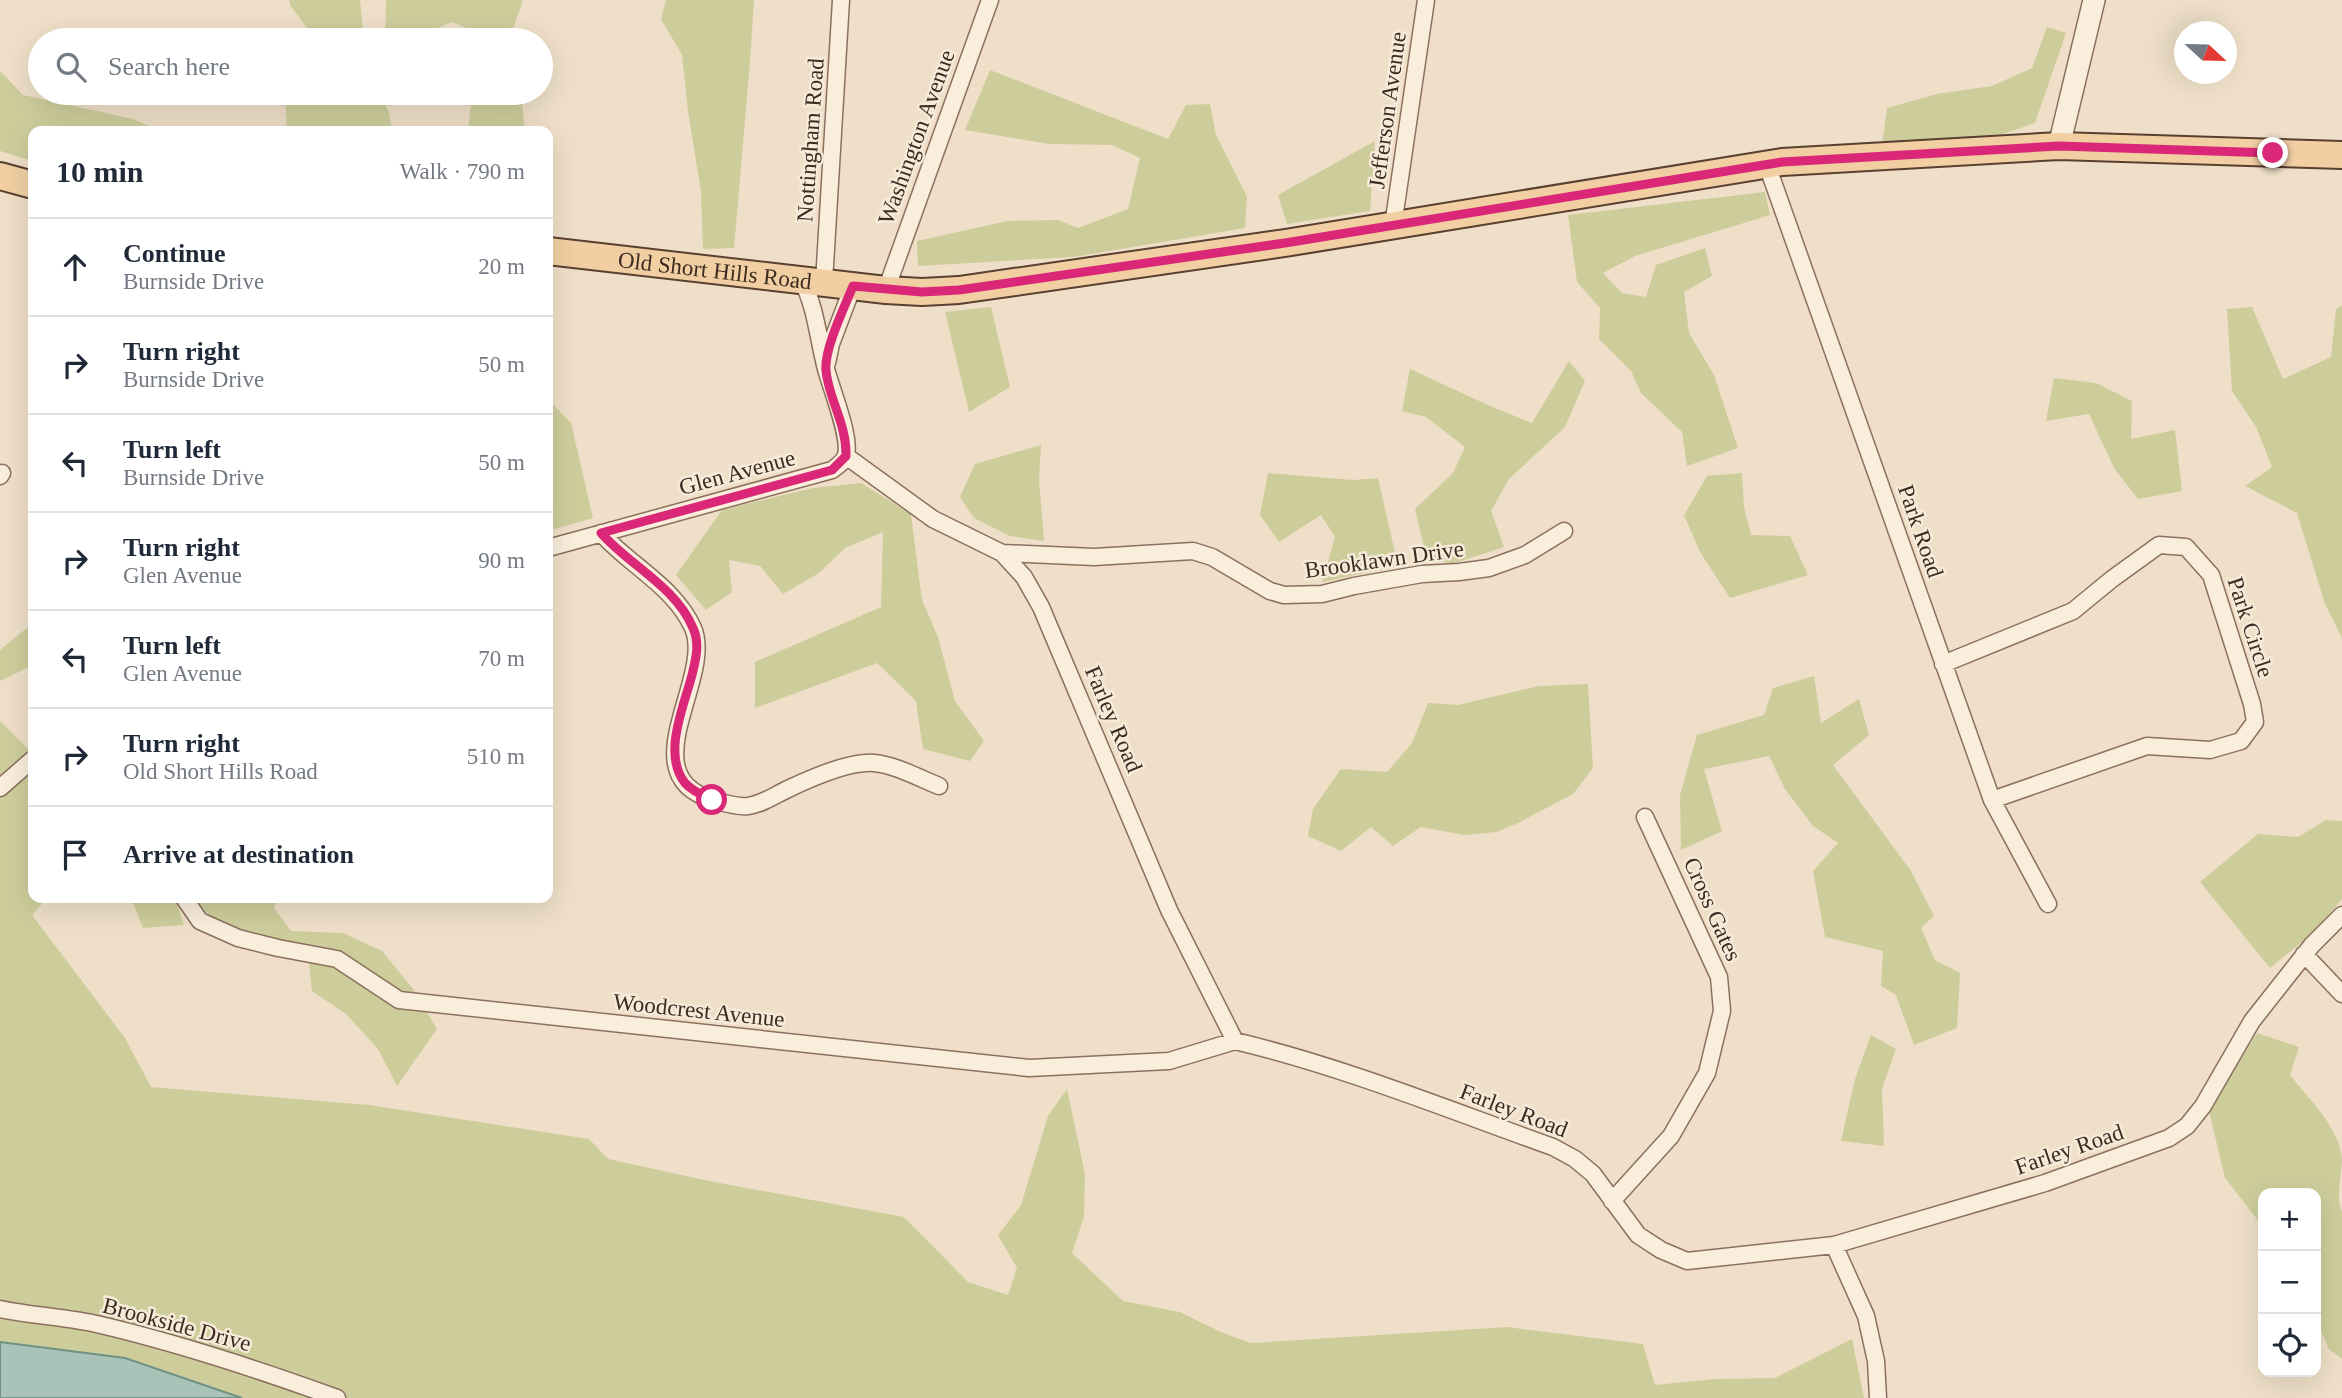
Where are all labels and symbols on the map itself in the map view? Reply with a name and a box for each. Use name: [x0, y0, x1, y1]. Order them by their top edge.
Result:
north arrow: [2174, 21, 2237, 84]
street label: Jefferson Avenue: [1364, 30, 1411, 190]
street label: Washington Avenue: [873, 47, 960, 228]
street label: Nottingham Road: [792, 57, 829, 223]
route end: [2257, 137, 2288, 168]
street label: Old Short Hills Road: [617, 247, 814, 294]
street label: Glen Avenue: [676, 445, 798, 500]
street label: Park Road: [1893, 481, 1948, 581]
street label: Brooklawn Drive: [1303, 536, 1465, 583]
street label: Park Circle: [2223, 574, 2278, 681]
street label: Farley Road: [1080, 662, 1147, 777]
route start: [696, 784, 727, 815]
street label: Cross Gates: [1679, 854, 1746, 965]
street label: Woodcrest Avenue: [612, 989, 786, 1032]
street label: Farley Road: [1457, 1079, 1572, 1143]
street label: Farley Road: [2012, 1119, 2127, 1180]
street label: Brookside Drive: [100, 1293, 254, 1356]

